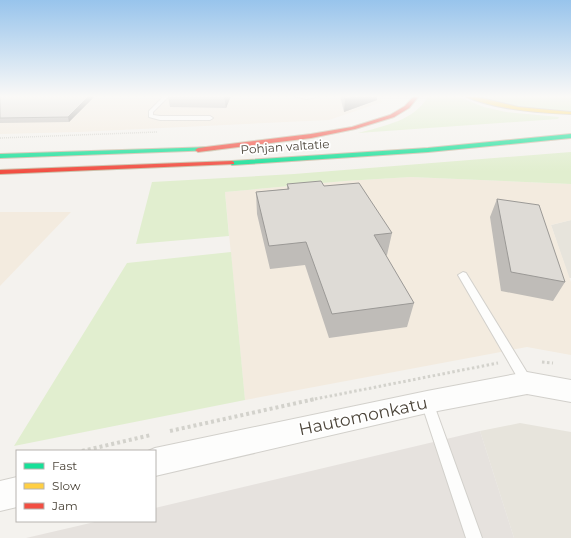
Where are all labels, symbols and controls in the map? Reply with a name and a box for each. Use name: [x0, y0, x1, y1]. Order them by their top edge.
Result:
street label: Pohjan valtatie: [240, 136, 330, 157]
street label: Hautomonkatu: [297, 393, 429, 439]
legend: [16, 450, 156, 522]
text: Fast: [52, 458, 77, 473]
text: Slow: [52, 478, 81, 493]
text: Jam: [51, 498, 78, 513]

